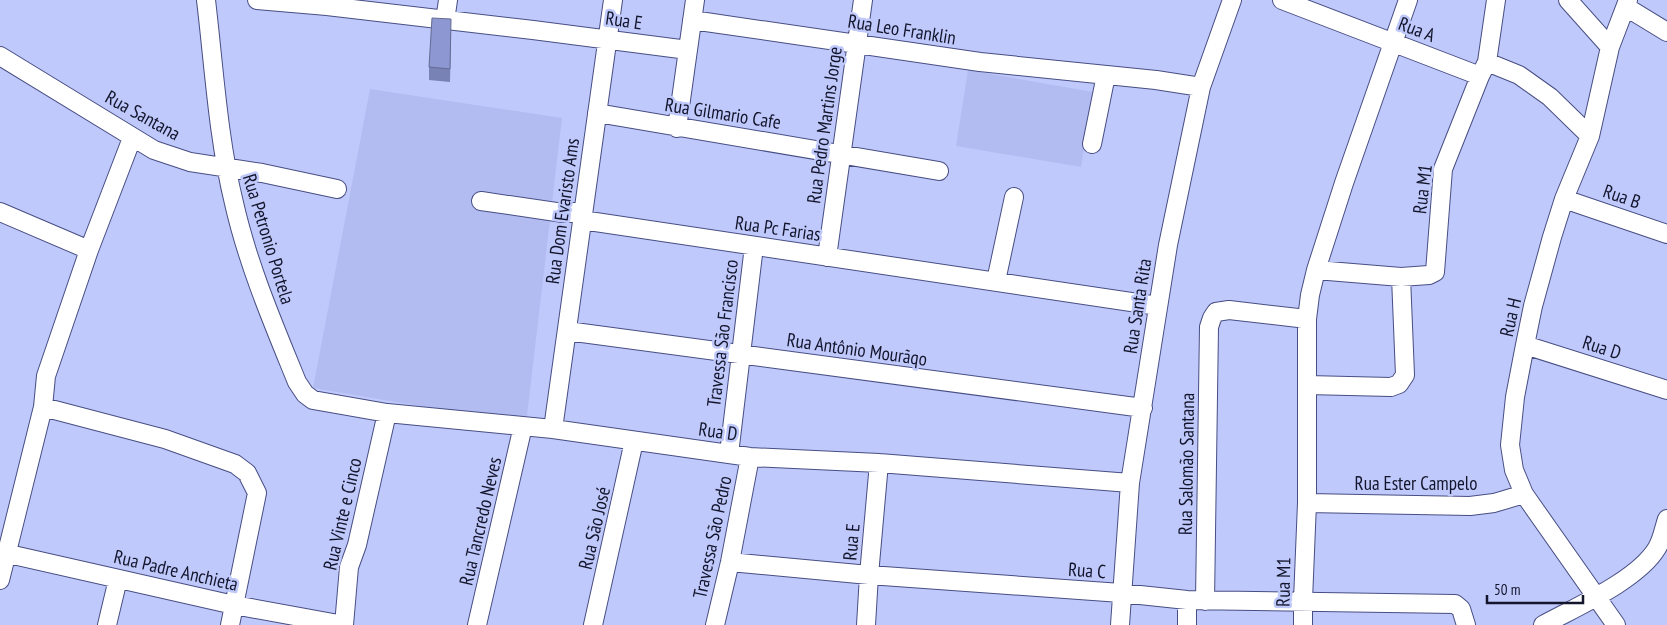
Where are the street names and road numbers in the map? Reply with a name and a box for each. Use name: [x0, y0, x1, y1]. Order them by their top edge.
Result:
street label: Rua E: [604, 6, 644, 34]
street label: Rua Leo Franklin: [846, 9, 958, 49]
street label: Rua A: [1395, 11, 1439, 47]
street label: Rua Pedro Martins Jorge: [801, 45, 847, 205]
street label: Rua Santana: [101, 85, 185, 145]
street label: Rua Gilmario Cafe: [663, 92, 783, 134]
street label: Rua Dom Evaristo Ams: [540, 137, 584, 285]
street label: Rua M1: [1407, 163, 1437, 215]
street label: Rua Petronio Portela: [238, 171, 300, 307]
street label: Rua B: [1600, 178, 1644, 214]
street label: Rua Pc Farias: [734, 210, 822, 246]
street label: Rua Santa Rita: [1118, 257, 1156, 355]
street label: Travessa São Francisco: [701, 258, 743, 408]
street label: Rua H: [1494, 295, 1526, 339]
street label: Rua Antônio Mourãqo: [785, 327, 929, 371]
street label: Rua D: [1580, 330, 1624, 364]
street label: Rua Salomão Santana: [1173, 393, 1199, 535]
street label: Rua D: [697, 416, 739, 446]
street label: Rua Tancredo Neves: [454, 454, 506, 588]
street label: Rua Vinte e Cinco: [317, 456, 367, 572]
street label: Rua Ester Campelo: [1355, 471, 1477, 495]
street label: Travessa São Pedro: [687, 473, 737, 601]
street label: Rua São José: [573, 484, 615, 572]
street label: Rua E: [837, 522, 865, 562]
street label: Rua Padre Anchieta: [112, 544, 240, 596]
street label: Rua C: [1067, 557, 1107, 583]
street label: Rua M1: [1271, 557, 1295, 607]

